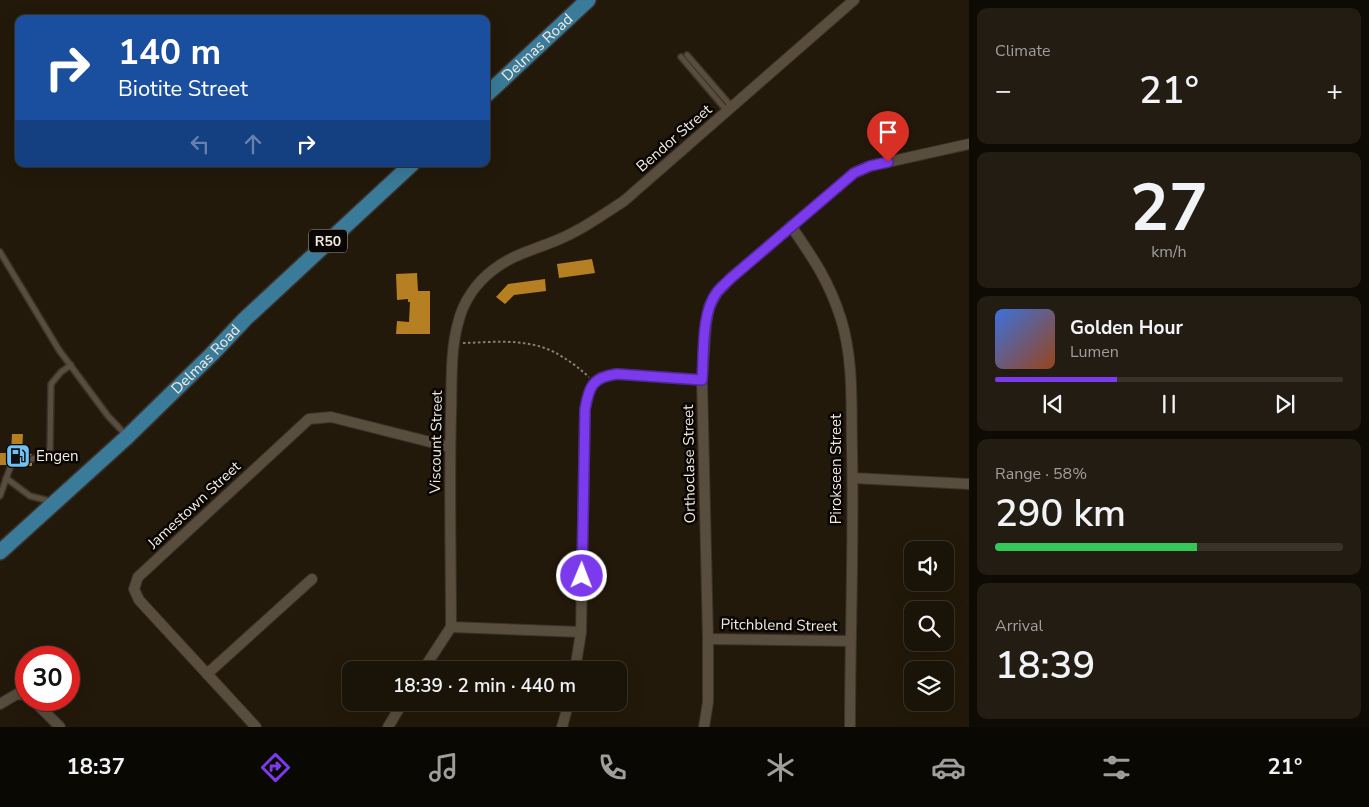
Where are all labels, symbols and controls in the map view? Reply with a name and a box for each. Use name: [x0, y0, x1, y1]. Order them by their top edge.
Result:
street label: Delmas Road: [497, 9, 577, 85]
text: 140 m: [118, 29, 221, 76]
icon: right: [35, 35, 100, 100]
text: Climate: [995, 40, 1050, 62]
text: 21°: [1139, 65, 1199, 116]
text: −: [995, 72, 1012, 110]
text: +: [1326, 72, 1343, 110]
text: Biotite Street: [118, 74, 248, 104]
street label: Bendor Street: [632, 99, 717, 176]
pin: [867, 111, 909, 162]
icon: arrive: [874, 118, 902, 146]
icon: left: [186, 130, 214, 158]
icon: ahead: [239, 130, 267, 158]
icon: right: [292, 130, 320, 158]
text: 27: [1130, 164, 1208, 253]
road number: R50: [309, 230, 347, 252]
text: km/h: [1151, 241, 1187, 263]
text: Golden Hour: [1070, 315, 1183, 341]
street label: Delmas Road: [167, 320, 245, 398]
text: Lumen: [1070, 341, 1119, 363]
street label: Viscount Street: [425, 390, 447, 495]
icon: previous: [1039, 390, 1067, 418]
icon: pause: [1155, 390, 1183, 418]
icon: next: [1271, 390, 1299, 418]
street label: Orthoclase Street: [678, 404, 700, 524]
street label: Pirokseen Street: [826, 413, 846, 524]
fuel station icon: Engen: [5, 443, 31, 469]
place label: Engen: [36, 446, 79, 466]
street label: Jamestown Street: [143, 456, 245, 554]
text: Range · 58%: [995, 463, 1087, 485]
text: 290 km: [995, 488, 1126, 539]
map controls: [904, 541, 954, 711]
button: sound: [904, 541, 954, 591]
position arrow: [555, 549, 607, 601]
button: search: [904, 601, 954, 651]
street label: Pitchblend Street: [720, 614, 838, 636]
text: Arrival: [995, 615, 1043, 637]
text: 18:39: [995, 640, 1095, 691]
speed limit sign: 30: [15, 646, 80, 711]
button: layers: [904, 661, 954, 711]
text: 18:39 · 2 min · 440 m: [393, 673, 576, 699]
icon: directions: [258, 750, 293, 785]
icon: music: [426, 750, 461, 785]
icon: phone: [595, 750, 630, 785]
icon: climate: [763, 750, 798, 785]
icon: car: [931, 750, 966, 785]
icon: filters: [1099, 750, 1134, 785]
text: 18:37: [67, 752, 125, 782]
text: 21°: [1268, 752, 1302, 782]

